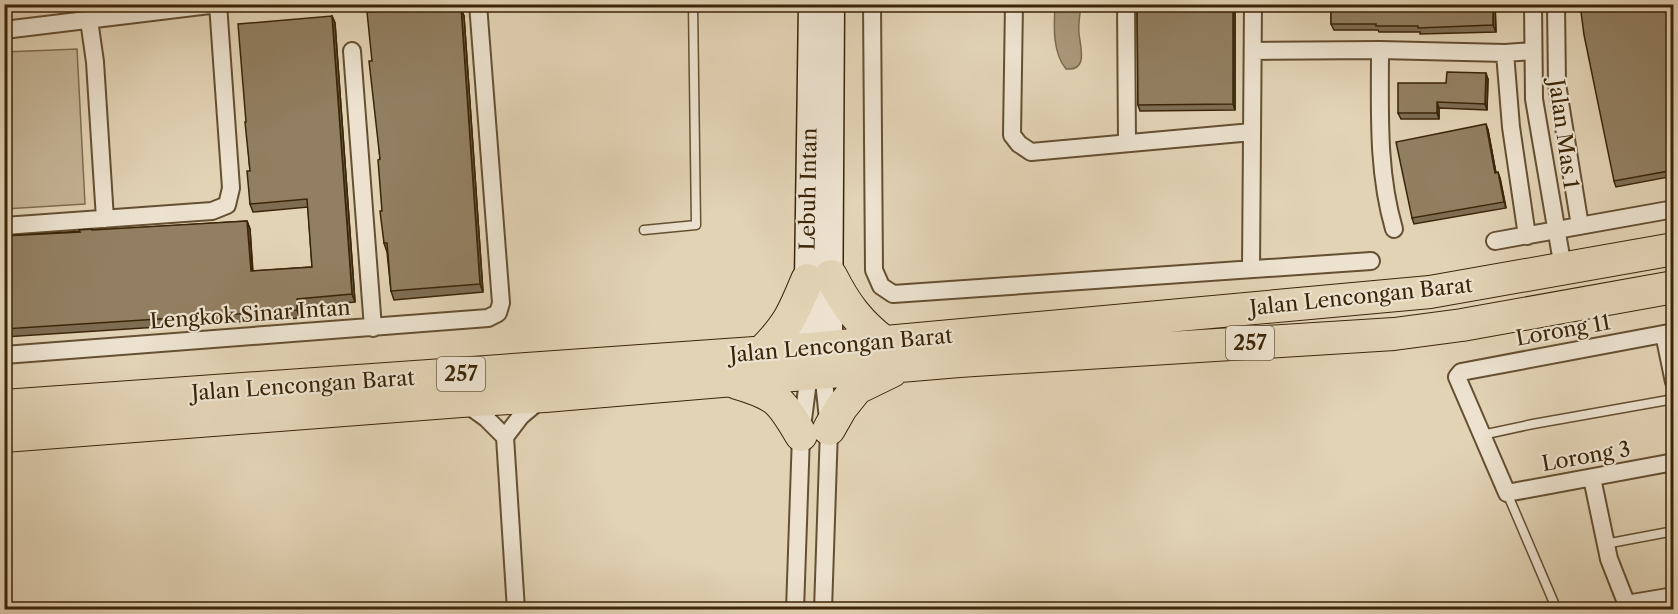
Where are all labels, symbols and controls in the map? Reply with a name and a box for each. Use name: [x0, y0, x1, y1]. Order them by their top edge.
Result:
street label: Jalan Mas 1: [1544, 75, 1584, 190]
street label: Lebuh Intan: [794, 128, 822, 250]
street label: Jalan Lencongan Barat: [1245, 272, 1474, 320]
street label: Lengkok Sinar Intan: [149, 295, 351, 333]
street label: Lorong 11: [1514, 309, 1612, 351]
street label: Jalan Lencongan Barat: [725, 323, 954, 367]
road number: 257: [1226, 326, 1274, 360]
road number: 257: [437, 357, 485, 391]
street label: Jalan Lencongan Barat: [188, 365, 416, 405]
street label: Lorong 3: [1540, 436, 1632, 476]

